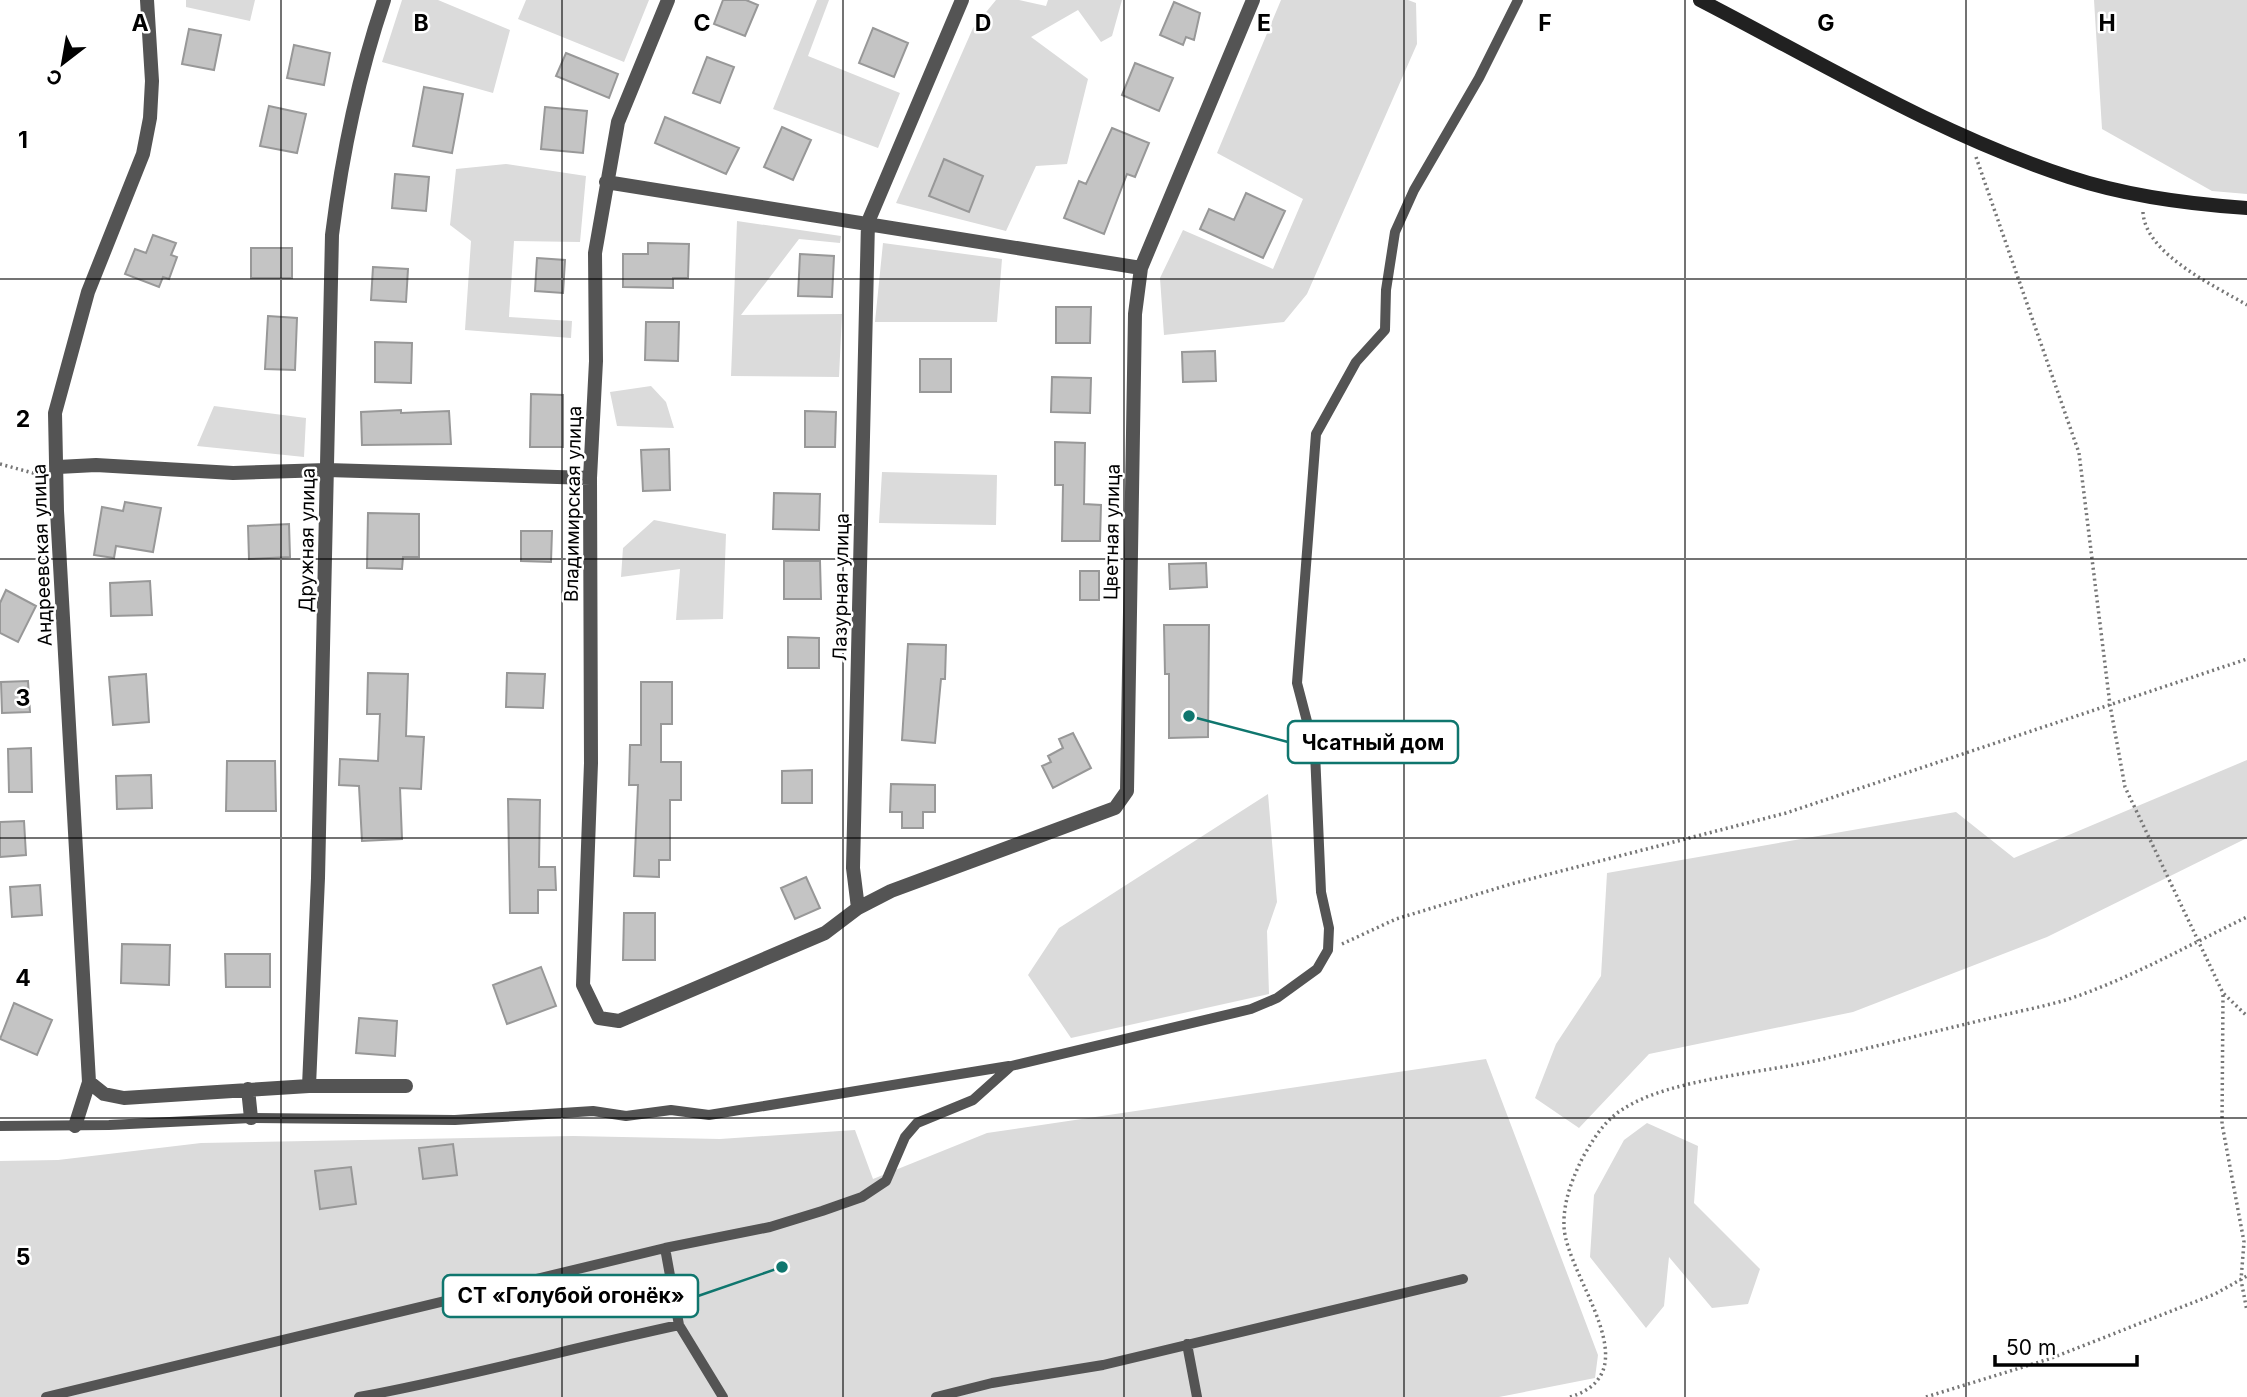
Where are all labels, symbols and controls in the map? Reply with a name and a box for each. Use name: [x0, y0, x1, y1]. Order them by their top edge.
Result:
text: A: [131, 9, 149, 37]
text: B: [413, 9, 429, 37]
text: C: [693, 9, 711, 37]
text: D: [975, 9, 991, 37]
text: E: [1257, 9, 1271, 37]
text: F: [1538, 9, 1552, 37]
text: G: [1817, 9, 1835, 37]
text: H: [2098, 9, 2116, 37]
north arrow: [28, 28, 98, 98]
text: С: [43, 64, 66, 91]
text: 1: [18, 126, 28, 154]
text: 2: [16, 405, 30, 433]
street label: Владимирская улица: [560, 406, 586, 602]
street label: Андреевская улица: [27, 463, 57, 647]
street label: Цветная улица: [1099, 464, 1125, 600]
street label: Дружная улица: [294, 467, 320, 613]
street label: Лазурная улица: [828, 513, 854, 661]
text: 3: [16, 684, 30, 712]
callout: Чсатный дом: [1288, 721, 1458, 763]
text: Чсатный дом: [1302, 730, 1444, 755]
text: 4: [15, 964, 31, 992]
text: 5: [16, 1243, 30, 1271]
callout: СТ «Голубой огонёк»: [443, 1275, 698, 1317]
text: СТ «Голубой огонёк»: [457, 1283, 685, 1308]
scale bar: [1995, 1324, 2137, 1368]
text: 50 m: [2006, 1335, 2056, 1360]

